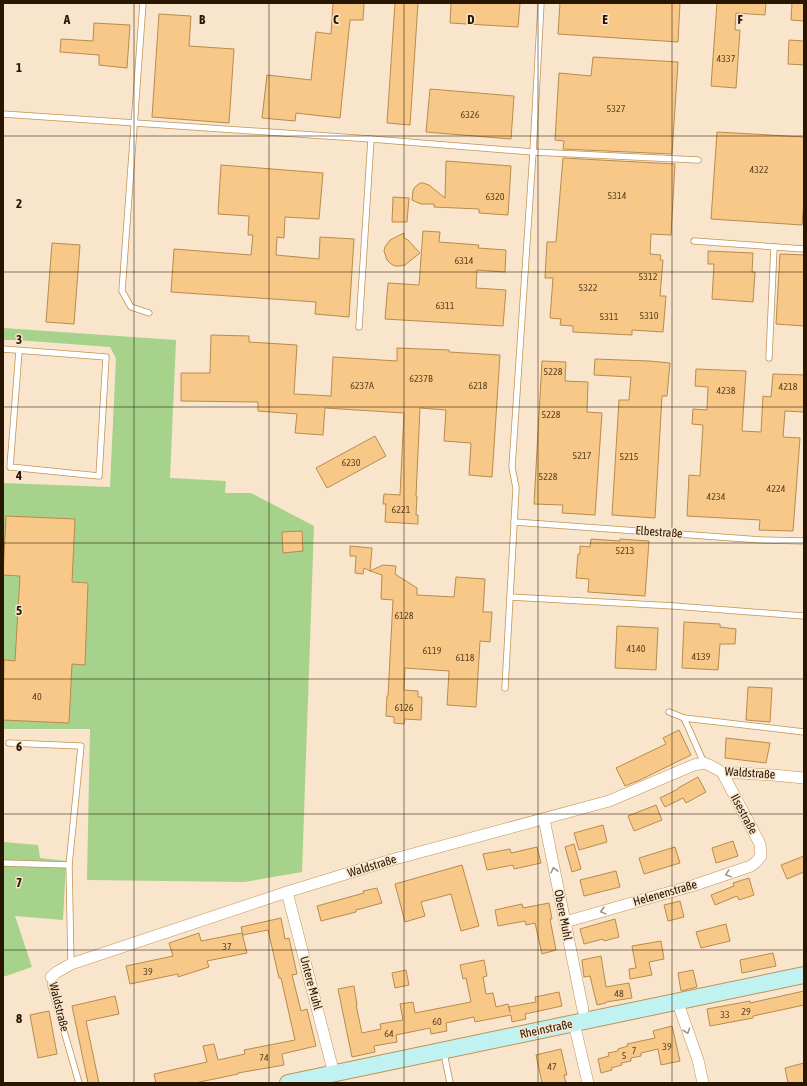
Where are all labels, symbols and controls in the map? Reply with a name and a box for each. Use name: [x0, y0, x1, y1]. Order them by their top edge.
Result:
text: A: [63, 12, 71, 27]
text: B: [199, 12, 206, 27]
text: C: [333, 12, 339, 27]
text: D: [467, 12, 475, 27]
text: E: [602, 12, 608, 27]
text: F: [737, 12, 743, 27]
house number: 4337: [717, 53, 736, 64]
text: 1: [16, 60, 22, 75]
house number: 5327: [607, 103, 626, 114]
house number: 6326: [461, 109, 480, 120]
house number: 4322: [750, 164, 769, 175]
house number: 5314: [608, 190, 627, 201]
house number: 6320: [486, 191, 505, 202]
text: 2: [16, 196, 22, 211]
house number: 6314: [455, 255, 474, 266]
house number: 5312: [639, 271, 658, 282]
house number: 5322: [579, 282, 598, 293]
house number: 6311: [436, 300, 455, 311]
house number: 5310: [640, 310, 659, 321]
house number: 5311: [600, 311, 619, 322]
text: 3: [16, 332, 22, 347]
house number: 5228: [544, 366, 563, 377]
house number: 6237B: [409, 373, 433, 384]
house number: 6237A: [350, 380, 374, 391]
house number: 6218: [469, 380, 488, 391]
house number: 4218: [779, 381, 798, 392]
house number: 4238: [717, 385, 736, 396]
house number: 5228: [542, 409, 561, 420]
house number: 5217: [573, 450, 592, 461]
house number: 5215: [620, 451, 639, 462]
house number: 6230: [342, 457, 361, 468]
text: 4: [15, 468, 22, 483]
house number: 5228: [539, 471, 558, 482]
house number: 4224: [767, 483, 786, 494]
house number: 4234: [707, 491, 726, 502]
house number: 6221: [392, 504, 411, 515]
street label: Elbestraße: [635, 523, 683, 541]
house number: 5213: [616, 545, 635, 556]
text: 5: [16, 603, 22, 618]
house number: 6128: [395, 610, 414, 621]
house number: 4140: [627, 643, 646, 654]
house number: 6119: [423, 645, 442, 656]
house number: 4139: [692, 651, 711, 662]
house number: 6118: [456, 652, 475, 663]
house number: 40: [32, 691, 42, 702]
house number: 6126: [395, 702, 414, 713]
text: 6: [16, 739, 22, 754]
street label: Waldstraße: [724, 764, 776, 782]
street label: Ilsestraße: [728, 791, 760, 837]
street label: Waldstraße: [346, 852, 398, 880]
one-way arrow: [551, 866, 559, 873]
one-way arrow: [724, 869, 731, 878]
text: 7: [16, 875, 22, 890]
street label: Helenenstraße: [631, 877, 699, 909]
street label: Obere Muhl: [551, 888, 575, 942]
one-way arrow: [600, 906, 607, 915]
house number: 37: [222, 941, 232, 952]
street label: Untere Muhl: [297, 955, 325, 1012]
house number: 39: [143, 966, 153, 977]
street label: Waldstraße: [46, 981, 72, 1033]
house number: 48: [614, 988, 624, 999]
house number: 29: [741, 1006, 751, 1017]
house number: 33: [720, 1009, 730, 1020]
text: 8: [16, 1011, 22, 1026]
house number: 60: [432, 1016, 442, 1027]
street label: Rheinstraße: [518, 1017, 574, 1041]
one-way arrow: [683, 1027, 691, 1034]
house number: 64: [384, 1028, 394, 1039]
house number: 39: [662, 1041, 672, 1052]
house number: 7: [632, 1045, 637, 1056]
house number: 5: [622, 1050, 627, 1061]
house number: 74: [259, 1052, 269, 1063]
house number: 47: [547, 1061, 557, 1072]

